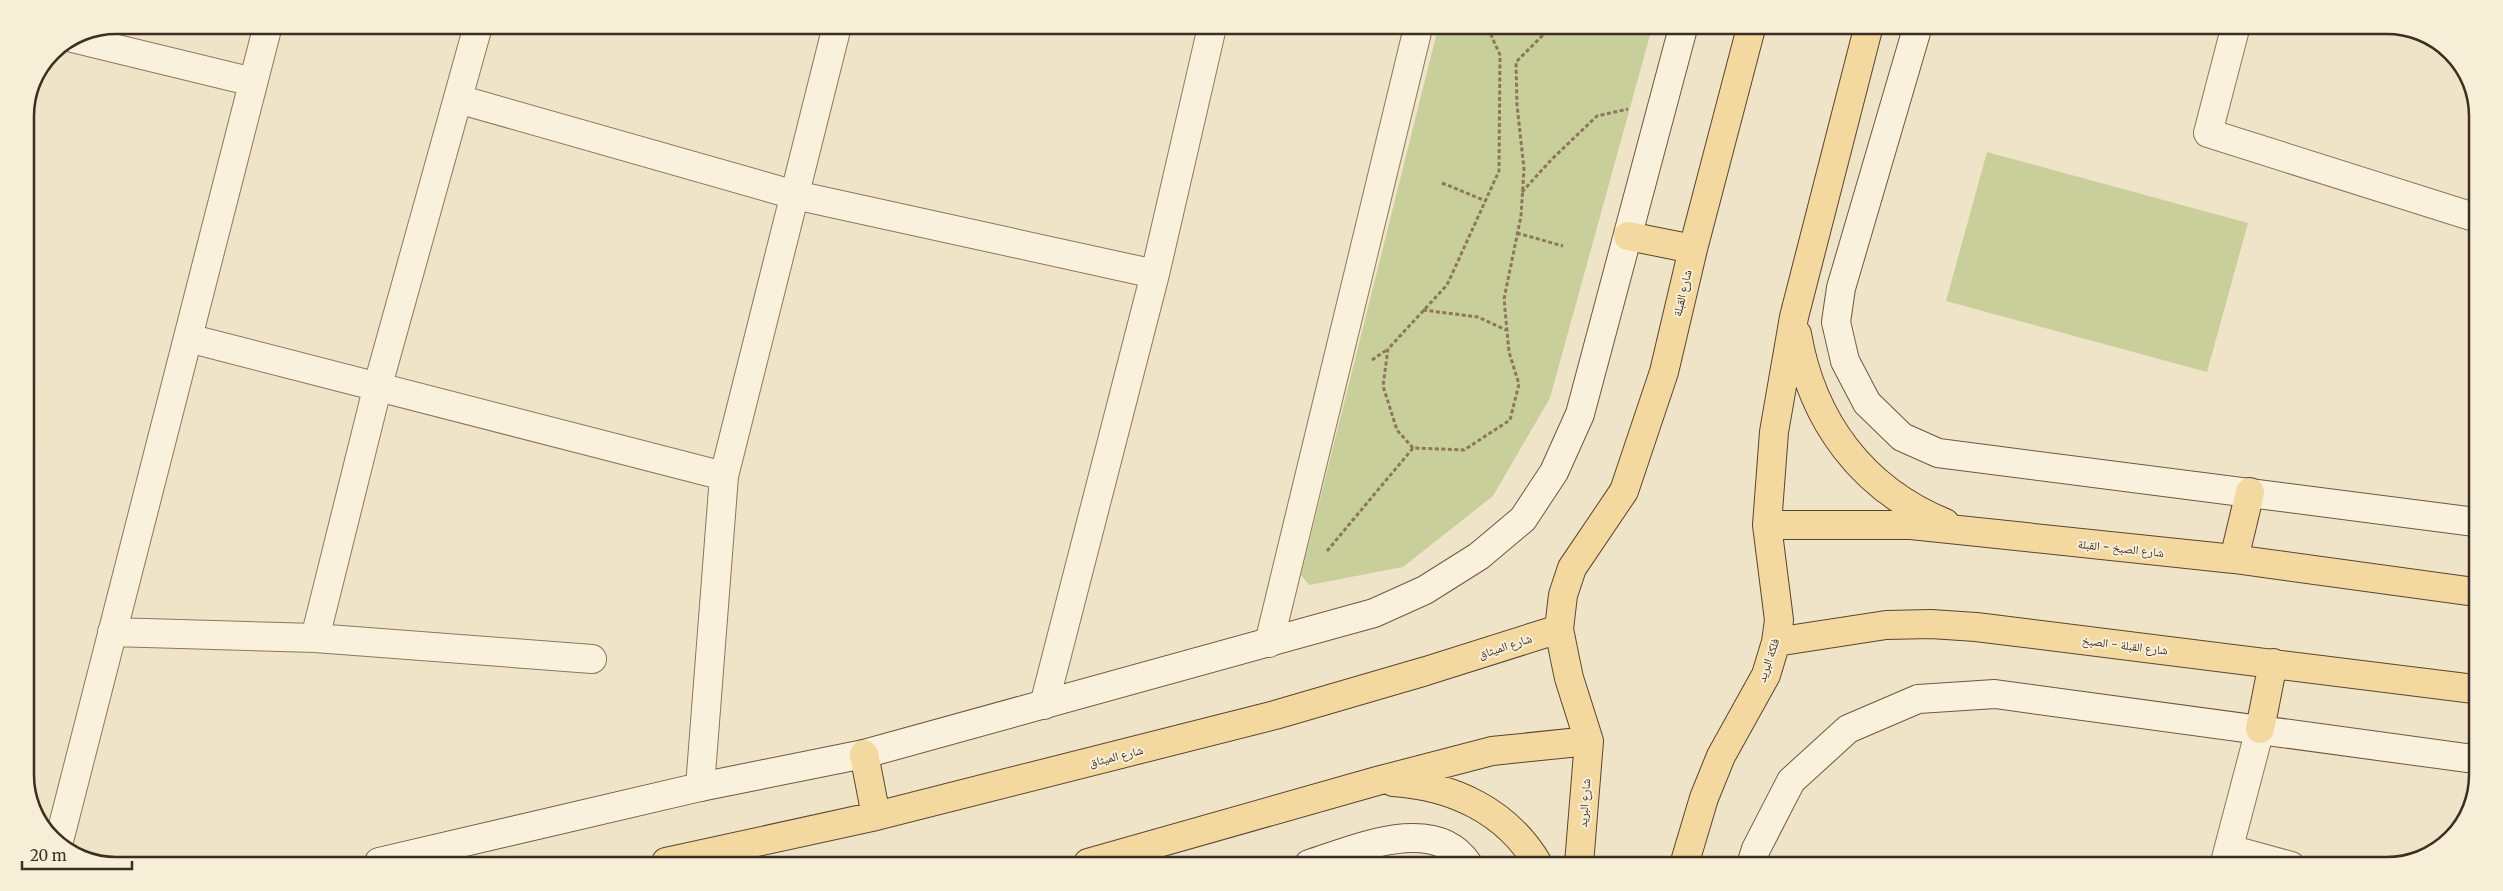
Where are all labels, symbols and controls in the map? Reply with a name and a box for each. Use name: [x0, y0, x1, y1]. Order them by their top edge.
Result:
street label: شارع القبلة: [1669, 268, 1696, 318]
street label: شارع الصبخ - القبلة: [2077, 536, 2165, 561]
street label: شارع الميثاق: [1476, 630, 1534, 663]
street label: شارع القبلة - الصبخ: [2081, 632, 2169, 659]
street label: فلكة البريد: [1754, 636, 1783, 684]
street label: شارع الميثاق: [1087, 742, 1145, 771]
street label: شارع البريد: [1575, 778, 1594, 828]
scale bar: [22, 838, 132, 870]
text: 20 m: [30, 846, 67, 865]

